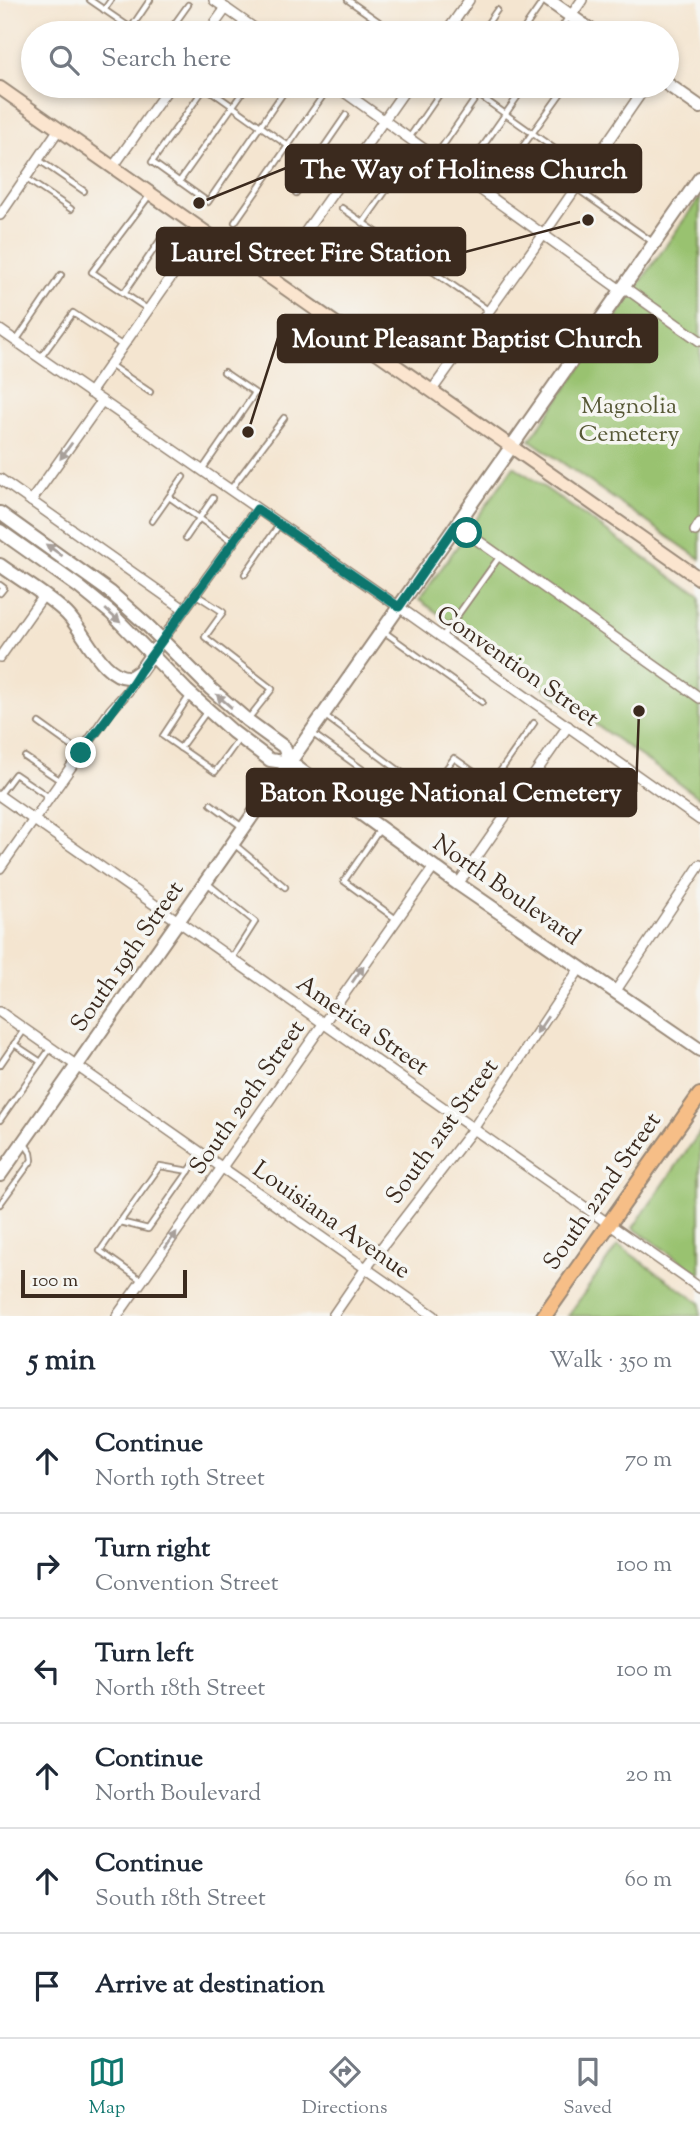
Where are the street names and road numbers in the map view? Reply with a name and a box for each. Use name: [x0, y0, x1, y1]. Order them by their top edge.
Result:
street label: Convention Street: [429, 598, 605, 736]
street label: North Boulevard: [425, 827, 587, 955]
street label: South 19th Street: [63, 875, 193, 1039]
street label: America Street: [289, 968, 435, 1084]
street label: South 20th Street: [182, 1014, 314, 1182]
street label: South 21st Street: [378, 1052, 508, 1212]
street label: South 22nd Street: [536, 1106, 670, 1278]
street label: Louisiana Avenue: [245, 1154, 417, 1288]

